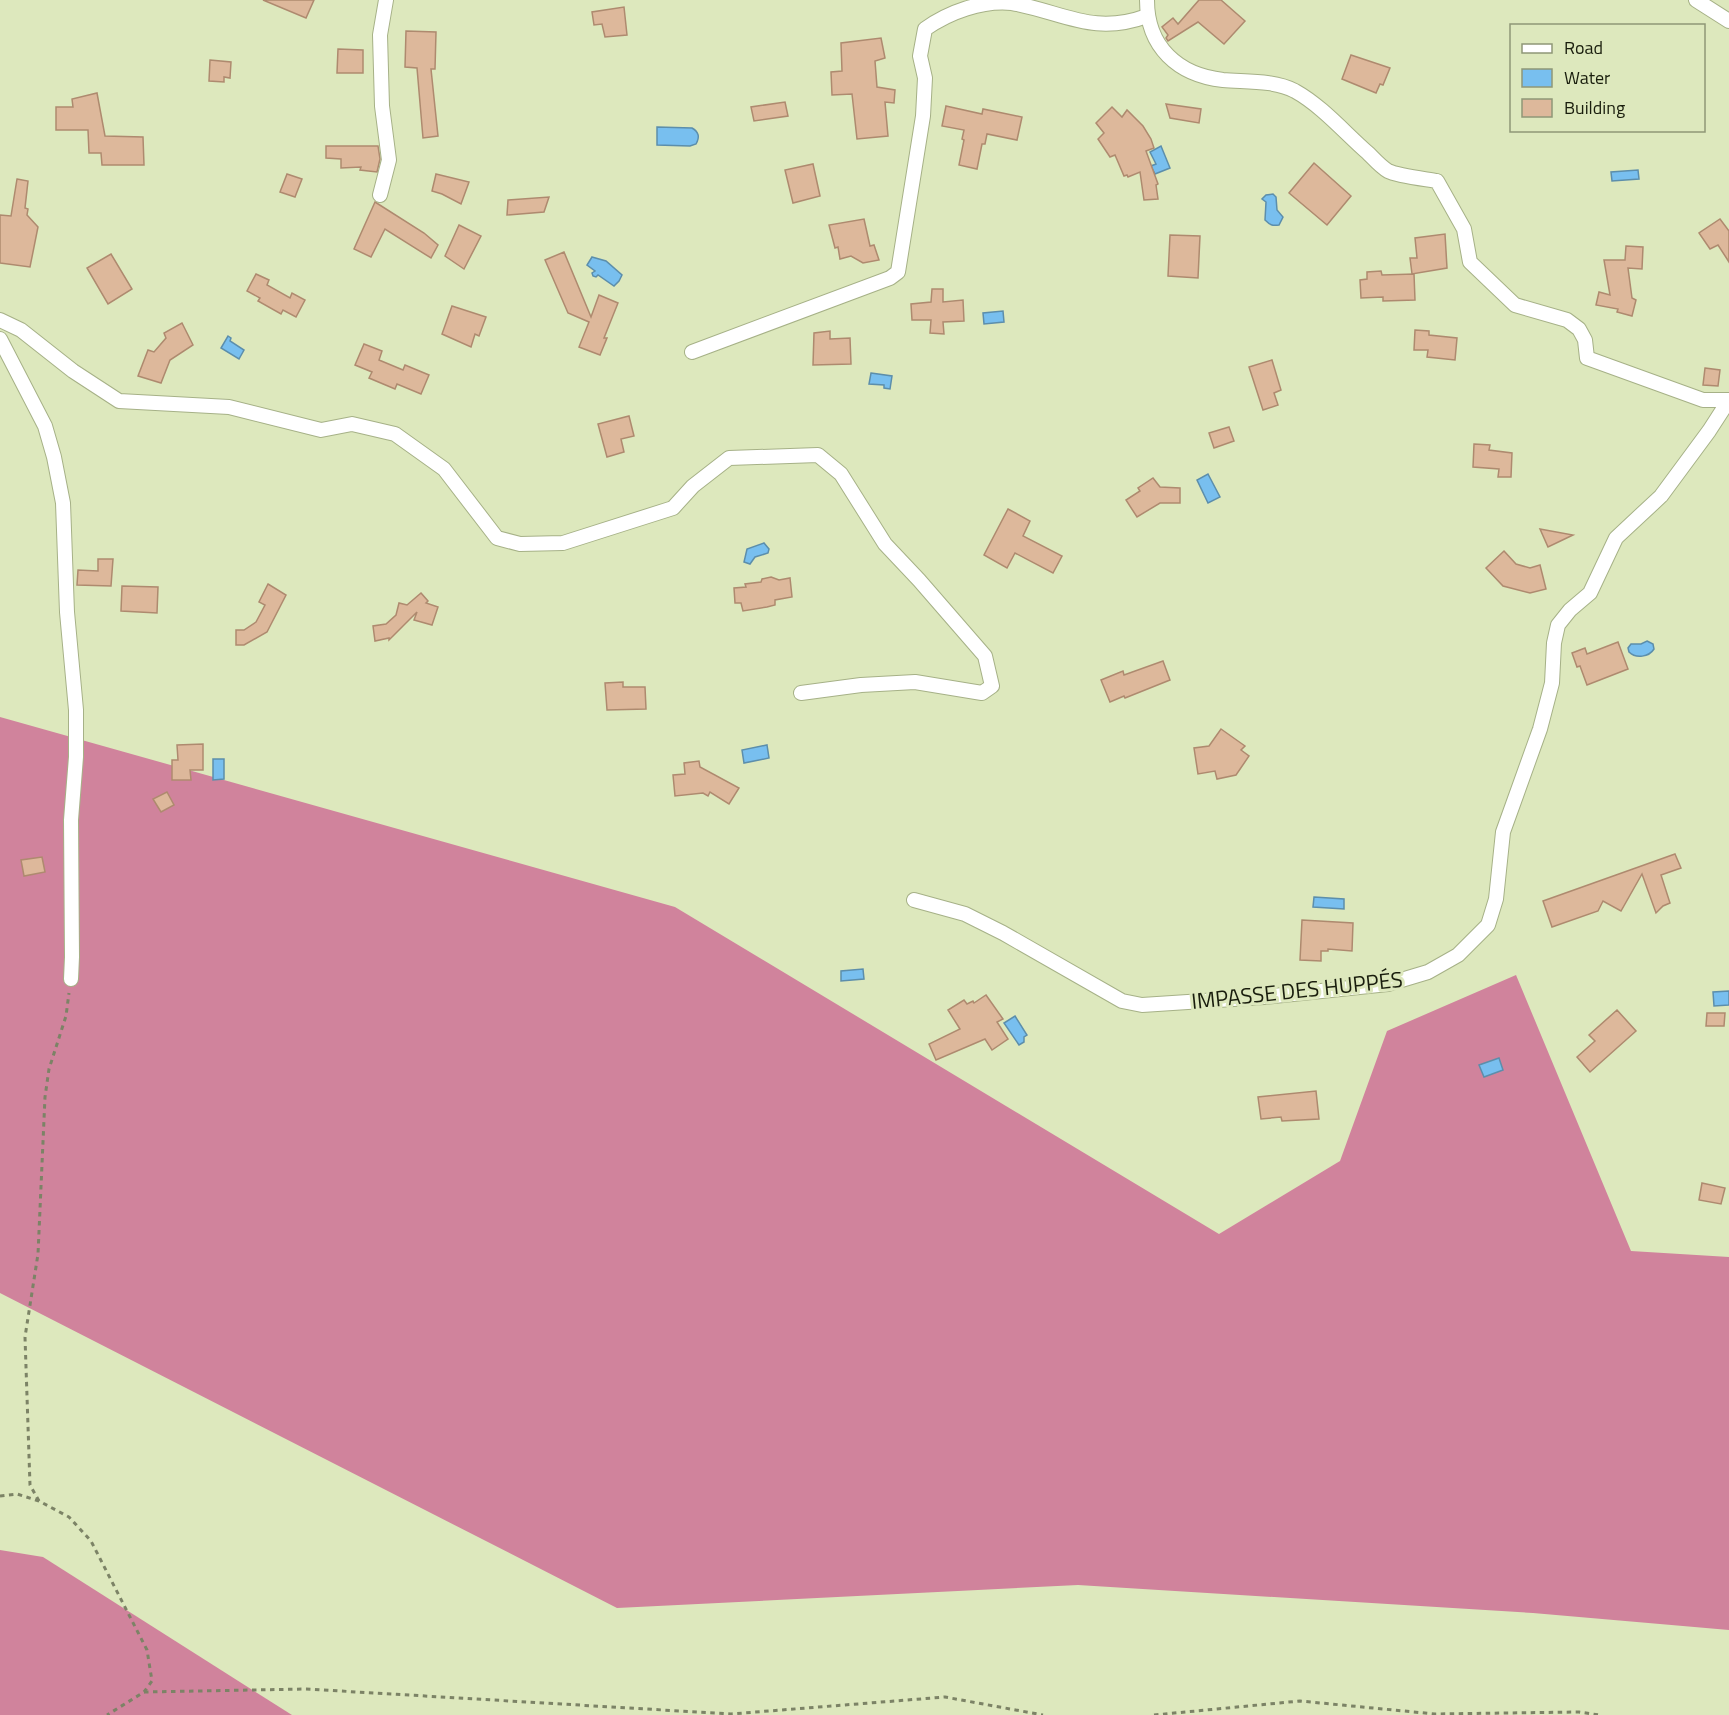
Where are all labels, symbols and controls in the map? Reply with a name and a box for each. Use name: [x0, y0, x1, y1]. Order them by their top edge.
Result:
legend: [1510, 24, 1705, 132]
text: Road: [1564, 34, 1603, 61]
text: Water: [1564, 64, 1610, 91]
text: Building: [1564, 94, 1625, 121]
street label: IMPASSE DES HUPPÉS: [1190, 962, 1404, 1018]

